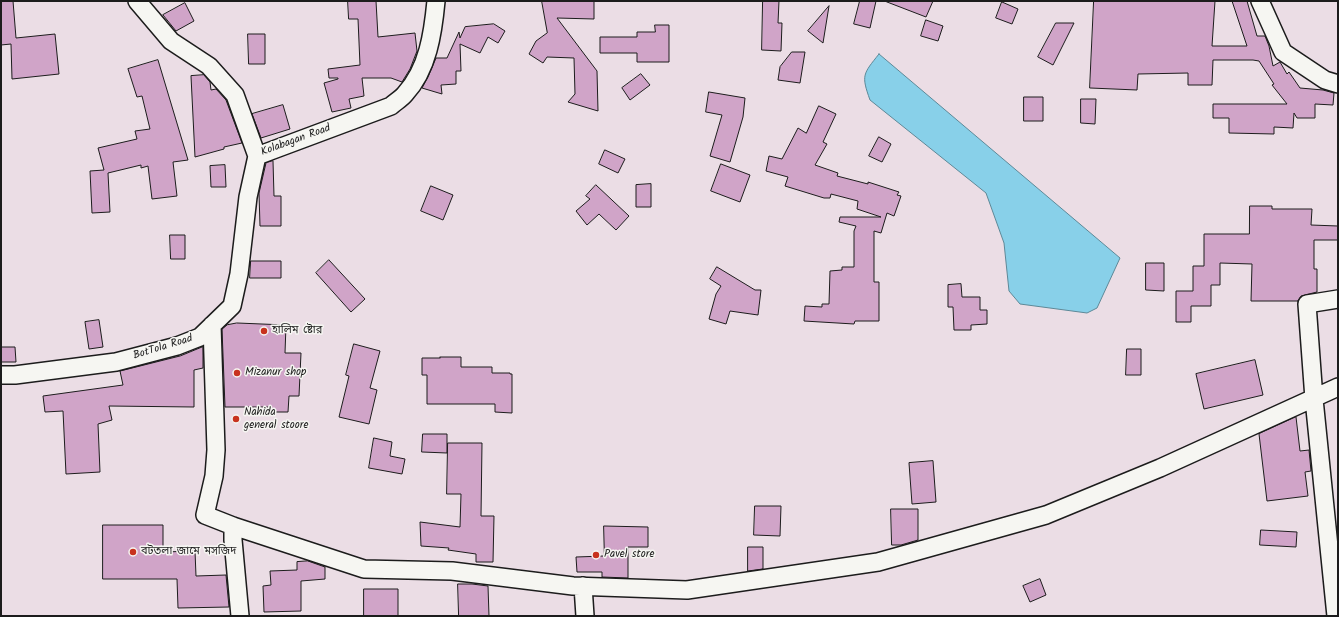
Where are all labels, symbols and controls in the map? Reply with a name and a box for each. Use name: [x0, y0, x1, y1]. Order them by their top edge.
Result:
street label: Kolabagan Road: [259, 122, 333, 160]
place label: হালিম ষ্টোর: [272, 324, 322, 338]
marker: হালিম ষ্টোর: [259, 326, 269, 336]
street label: BotTola Road: [132, 333, 194, 363]
place label: Mizanur shop: [245, 366, 306, 380]
marker: Mizanur shop: [232, 368, 242, 378]
place label: Nahida general stoore: [244, 406, 308, 432]
marker: Nahida general stoore: [231, 414, 241, 424]
place label: বটতলা জামে মসজিদ: [141, 545, 236, 559]
marker: বটতলা জামে মসজিদ: [128, 547, 138, 557]
place label: Pavel store: [604, 548, 654, 562]
marker: Pavel store: [591, 550, 601, 560]

